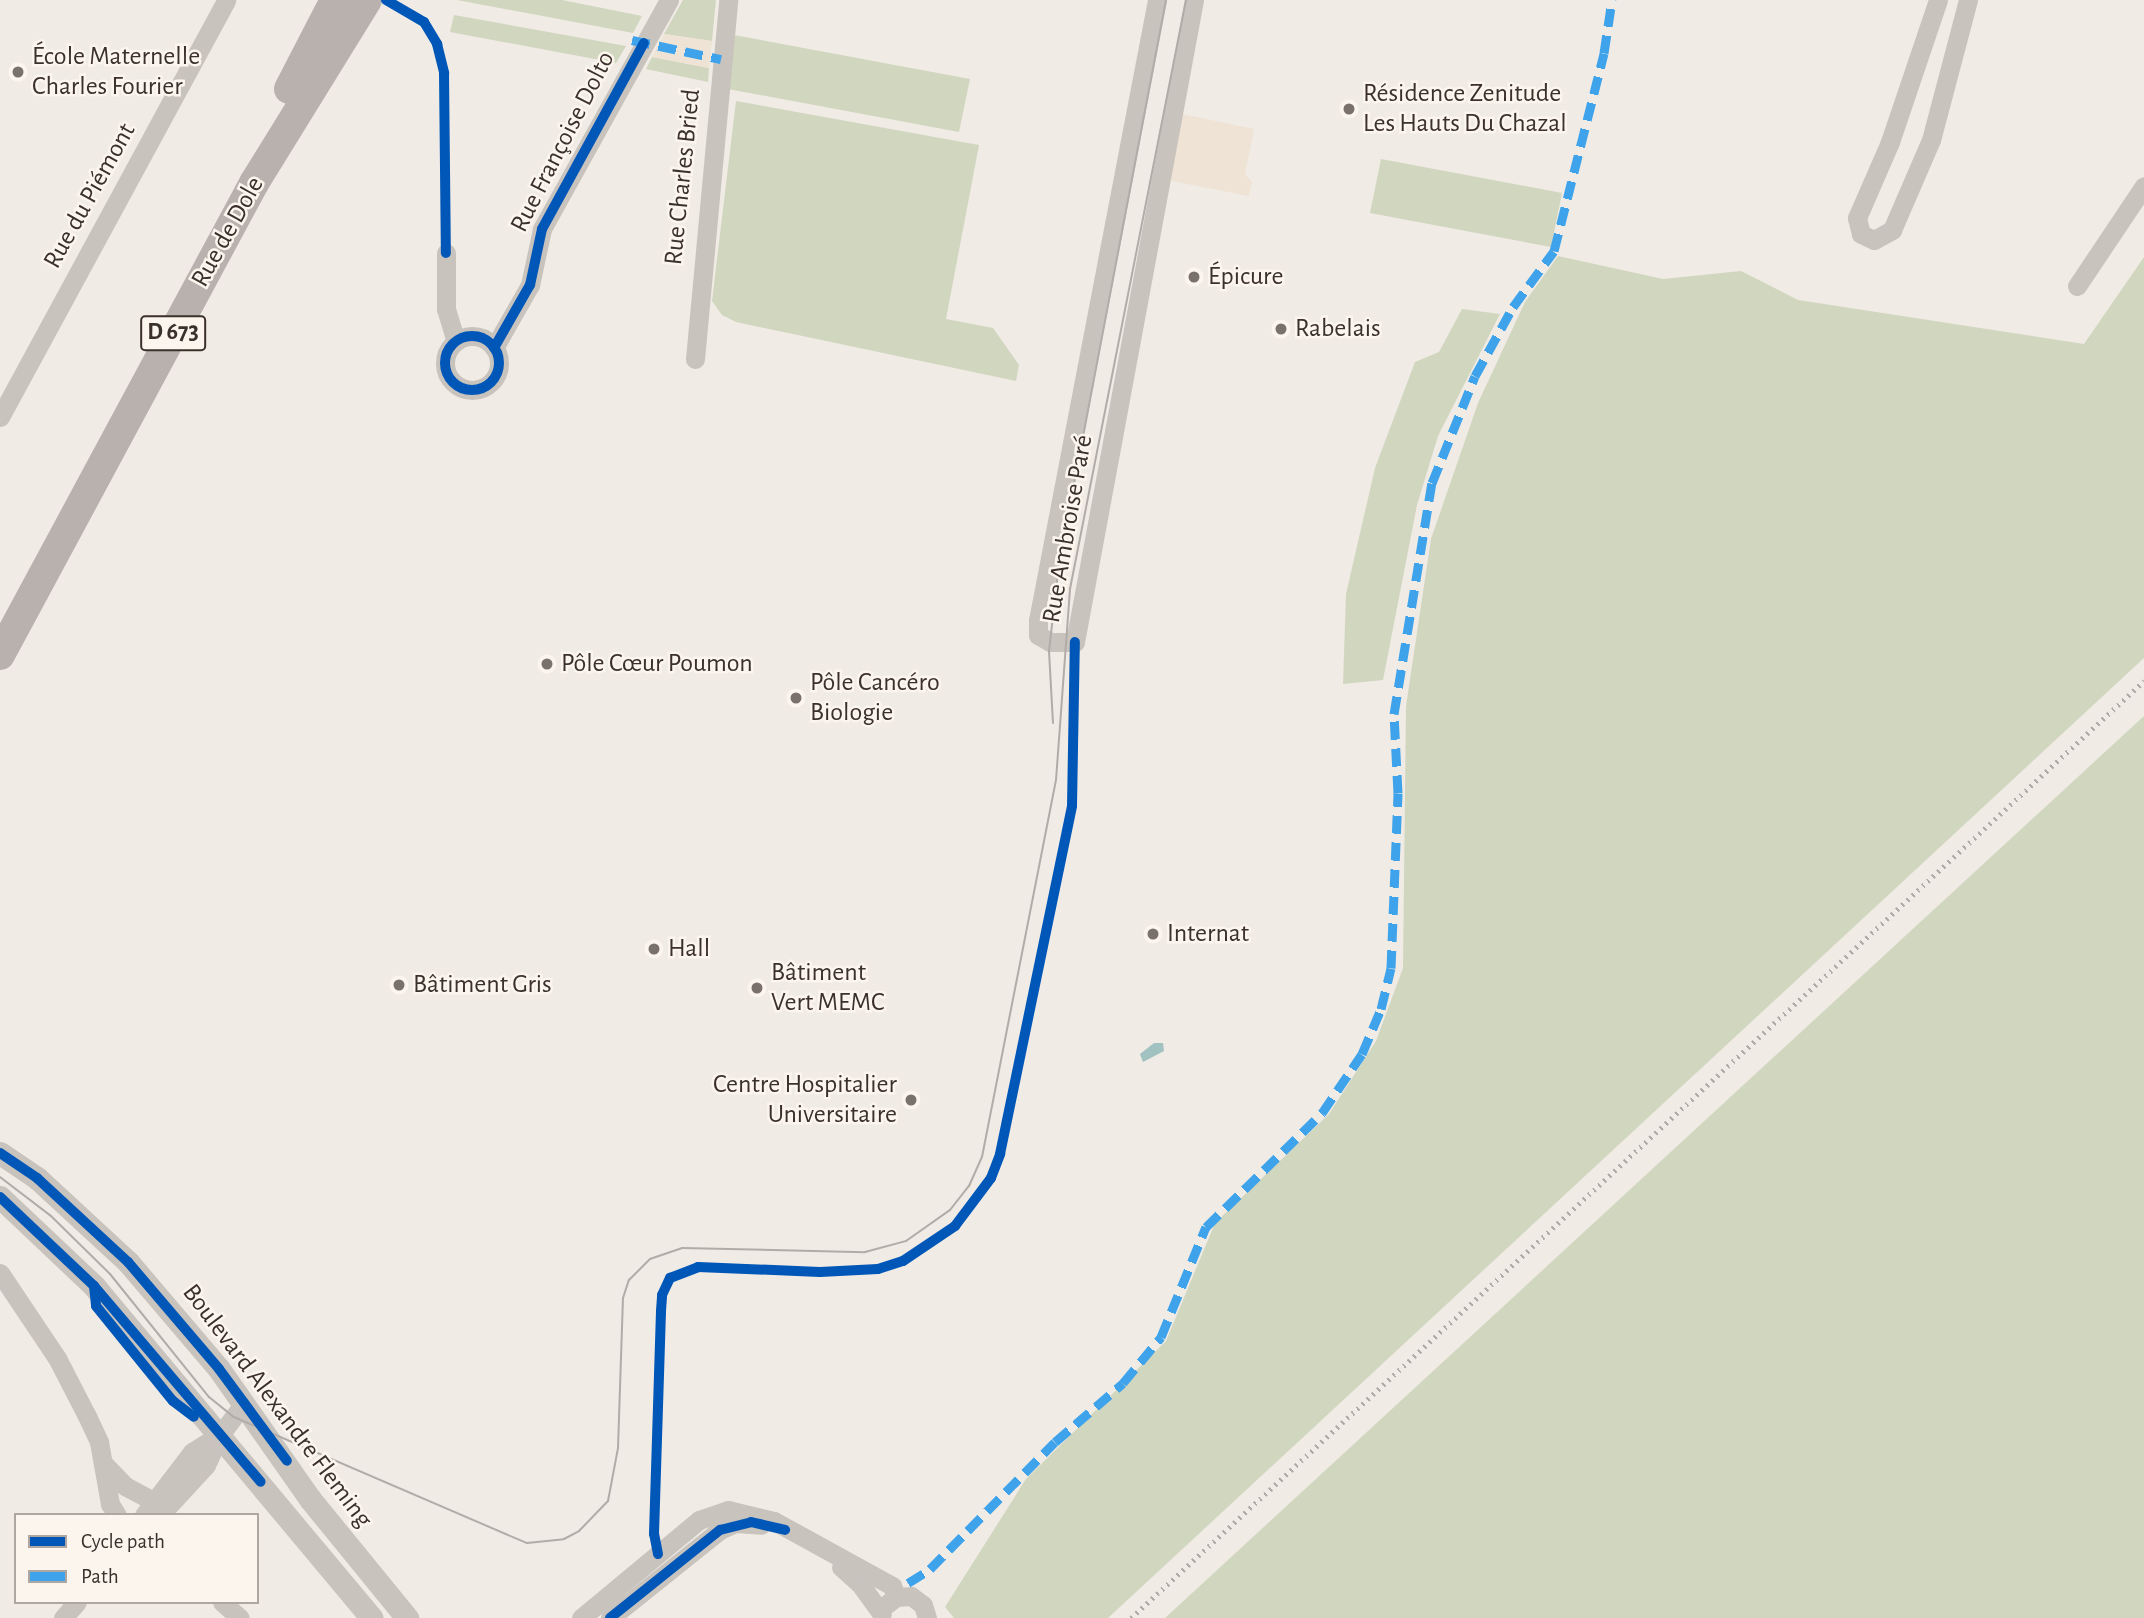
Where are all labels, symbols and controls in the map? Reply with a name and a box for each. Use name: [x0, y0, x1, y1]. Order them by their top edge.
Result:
place label: École Maternelle Charles Fourier: [32, 41, 200, 102]
street label: Rue Françoise Dolto: [504, 46, 622, 238]
marker: École Maternelle Charles Fourier: [10, 64, 26, 80]
place label: Résidence Zenitude Les Hauts Du Chazal: [1363, 78, 1567, 140]
street label: Rue Charles Bried: [658, 87, 708, 267]
marker: Résidence Zenitude Les Hauts Du Chazal: [1341, 101, 1357, 117]
street label: Rue du Piémont: [37, 118, 143, 274]
street label: Rue de Dole: [185, 171, 271, 293]
place label: Épicure: [1208, 261, 1283, 293]
marker: Épicure: [1186, 269, 1202, 285]
road number: D 673: [140, 312, 206, 354]
place label: Rabelais: [1295, 313, 1381, 345]
marker: Rabelais: [1273, 321, 1289, 337]
street label: Rue Ambroise Paré: [1036, 433, 1100, 625]
place label: Pôle Cœur Poumon: [561, 648, 753, 680]
marker: Pôle Cœur Poumon: [539, 656, 555, 672]
place label: Pôle Cancéro Biologie: [810, 667, 940, 728]
marker: Pôle Cancéro Biologie: [788, 690, 804, 706]
place label: Internat: [1167, 918, 1249, 950]
marker: Internat: [1145, 926, 1161, 942]
place label: Hall: [668, 933, 710, 965]
marker: Hall: [646, 941, 662, 957]
place label: Bâtiment Vert MEMC: [771, 957, 885, 1018]
place label: Bâtiment Gris: [413, 969, 552, 1001]
marker: Bâtiment Gris: [391, 977, 407, 993]
marker: Bâtiment Vert MEMC: [749, 980, 765, 996]
place label: Centre Hospitalier Universitaire: [713, 1069, 897, 1130]
marker: Centre Hospitalier Universitaire: [903, 1092, 919, 1108]
street label: Boulevard Alexandre Fleming: [175, 1278, 379, 1534]
legend: [14, 1513, 259, 1604]
text: Cycle path: [81, 1531, 165, 1552]
text: Path: [81, 1566, 119, 1587]

